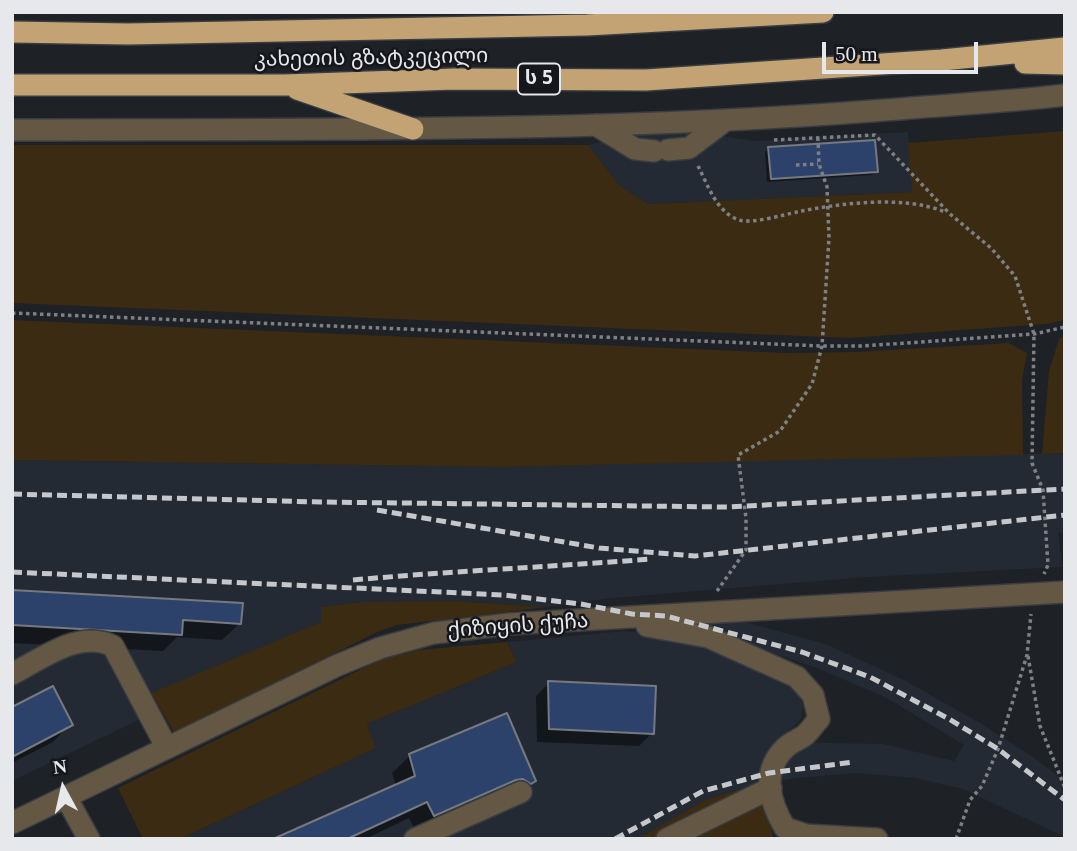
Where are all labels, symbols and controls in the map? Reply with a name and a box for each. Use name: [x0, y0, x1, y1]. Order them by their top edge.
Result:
scale bar: [825, 28, 981, 72]
text: 50 m: [835, 42, 878, 66]
street label: კახეთის გზატკეცილი: [254, 43, 488, 73]
road number: ს 5: [518, 64, 560, 94]
street label: ქიზიყის ქუჩა: [447, 609, 589, 643]
north arrow: [28, 753, 98, 823]
text: N: [52, 755, 68, 778]

